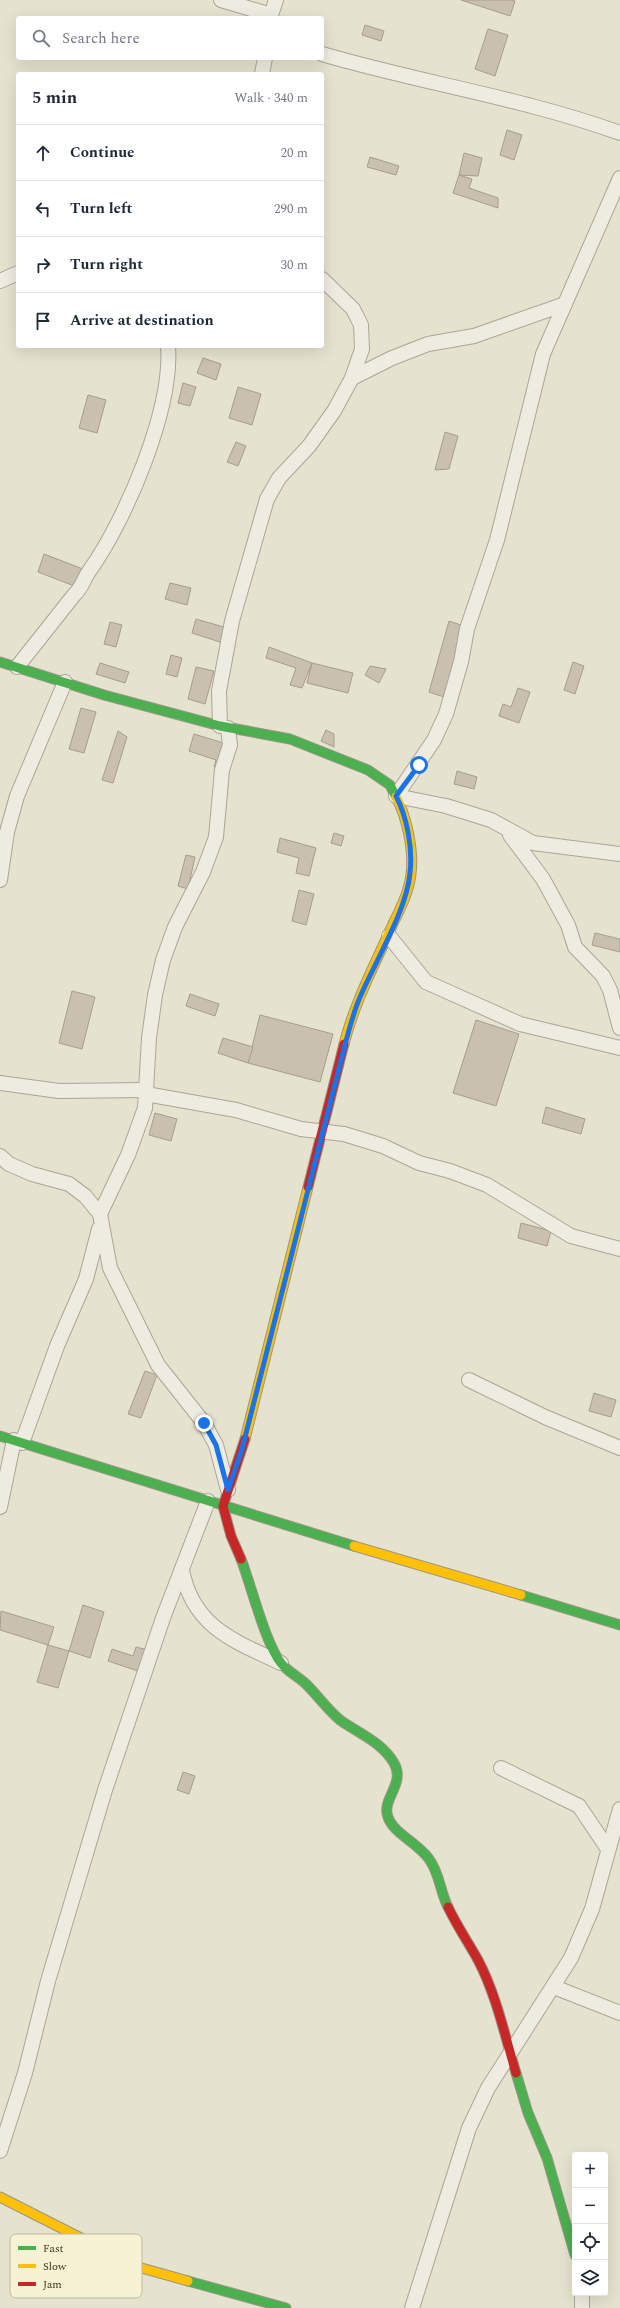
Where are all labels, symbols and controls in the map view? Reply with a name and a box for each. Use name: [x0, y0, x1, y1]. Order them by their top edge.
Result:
search box: [16, 16, 324, 60]
icon: search: [30, 27, 52, 49]
text: Search here: [62, 27, 140, 50]
text: 5 min: [32, 85, 77, 111]
text: Walk · 340 m: [234, 88, 308, 108]
text: Continue: [70, 141, 135, 164]
icon: ahead: [32, 142, 54, 164]
text: 20 m: [281, 143, 308, 163]
text: Turn left: [70, 197, 132, 220]
icon: left: [32, 198, 54, 220]
text: 290 m: [274, 199, 308, 219]
text: Turn right: [70, 253, 143, 276]
icon: right: [32, 254, 54, 276]
text: 30 m: [281, 255, 308, 275]
text: Arrive at destination: [70, 309, 214, 332]
icon: arrive: [32, 310, 54, 332]
route start: [410, 756, 428, 774]
route end: [195, 1414, 213, 1432]
map controls: [572, 2152, 608, 2296]
button: +: [572, 2152, 608, 2188]
button: −: [572, 2188, 608, 2224]
button: locate: [572, 2224, 608, 2260]
legend: [10, 2234, 142, 2298]
text: Fast: [43, 2240, 64, 2257]
text: Slow: [43, 2258, 67, 2275]
button: layers: [572, 2260, 608, 2296]
text: Jam: [43, 2276, 62, 2293]

